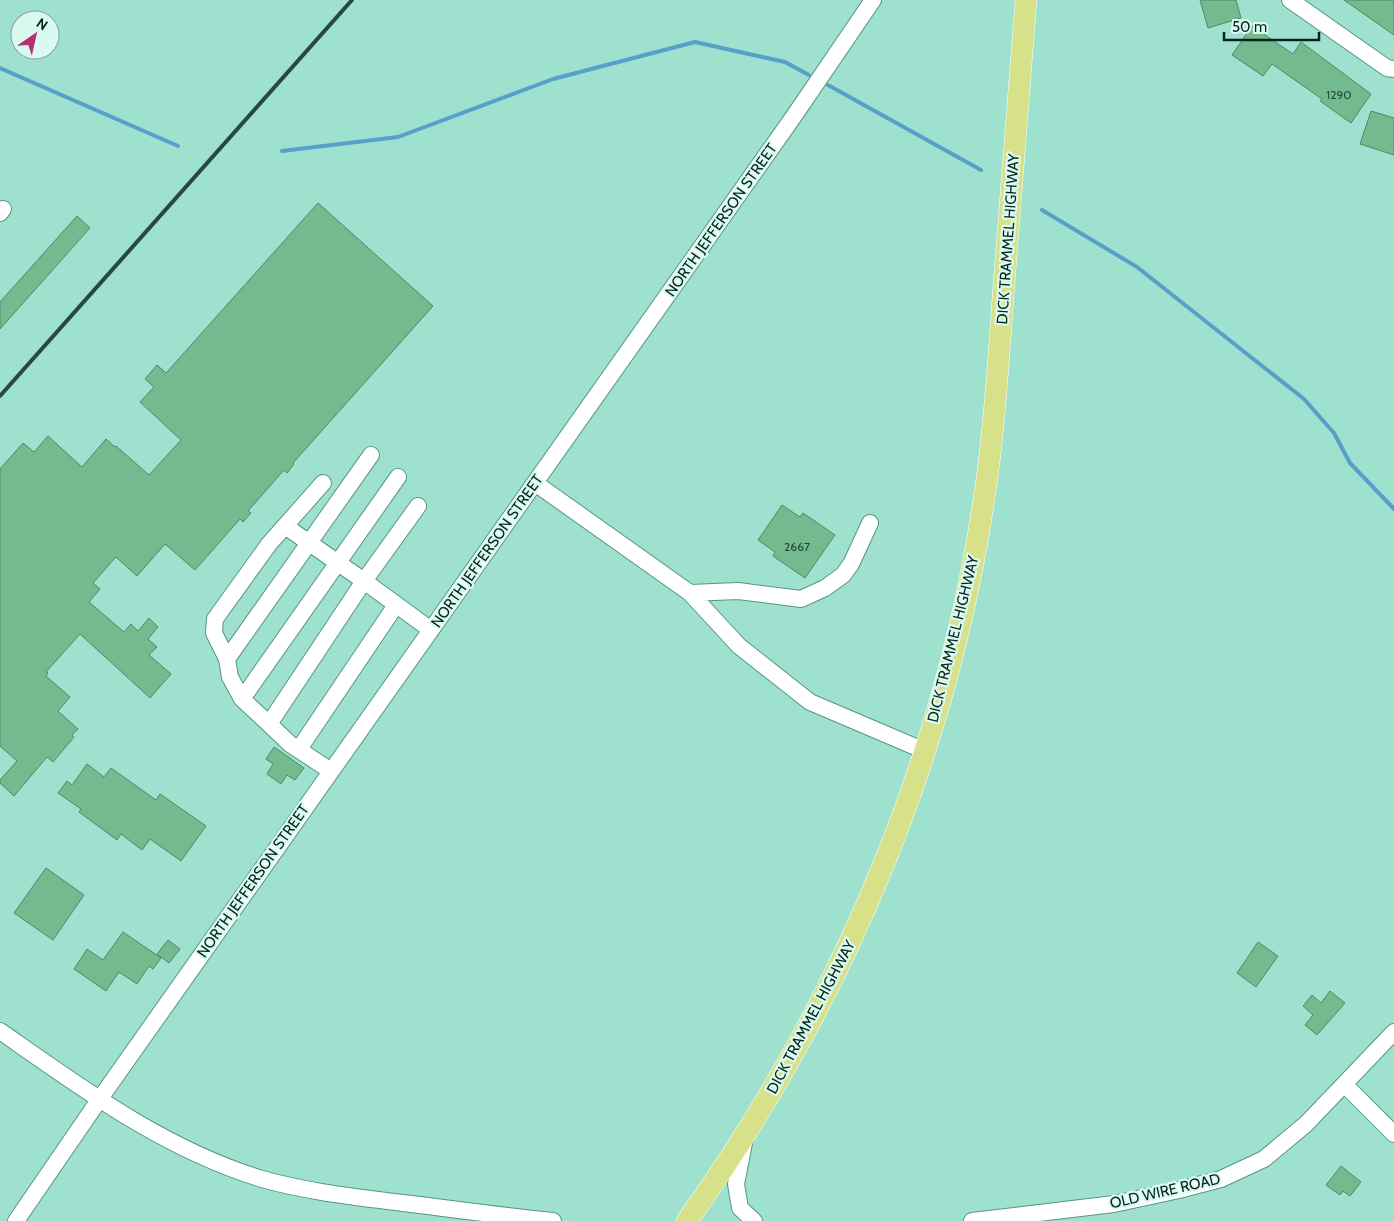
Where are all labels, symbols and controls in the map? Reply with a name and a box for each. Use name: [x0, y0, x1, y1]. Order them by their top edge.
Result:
north arrow: [10, 10, 60, 60]
scale bar: [1224, 10, 1319, 42]
text: N: [33, 14, 51, 34]
text: 50 m: [1232, 18, 1267, 36]
house number: 1290: [1326, 87, 1352, 102]
street label: NORTH JEFFERSON STREET: [661, 140, 781, 300]
street label: DICK TRAMMEL HIGHWAY: [993, 153, 1023, 325]
street label: NORTH JEFFERSON STREET: [427, 471, 547, 631]
house number: 2667: [784, 539, 810, 554]
street label: DICK TRAMMEL HIGHWAY: [924, 553, 983, 724]
street label: NORTH JEFFERSON STREET: [193, 801, 313, 961]
street label: DICK TRAMMEL HIGHWAY: [763, 937, 859, 1097]
street label: OLD WIRE ROAD: [1108, 1170, 1222, 1212]

